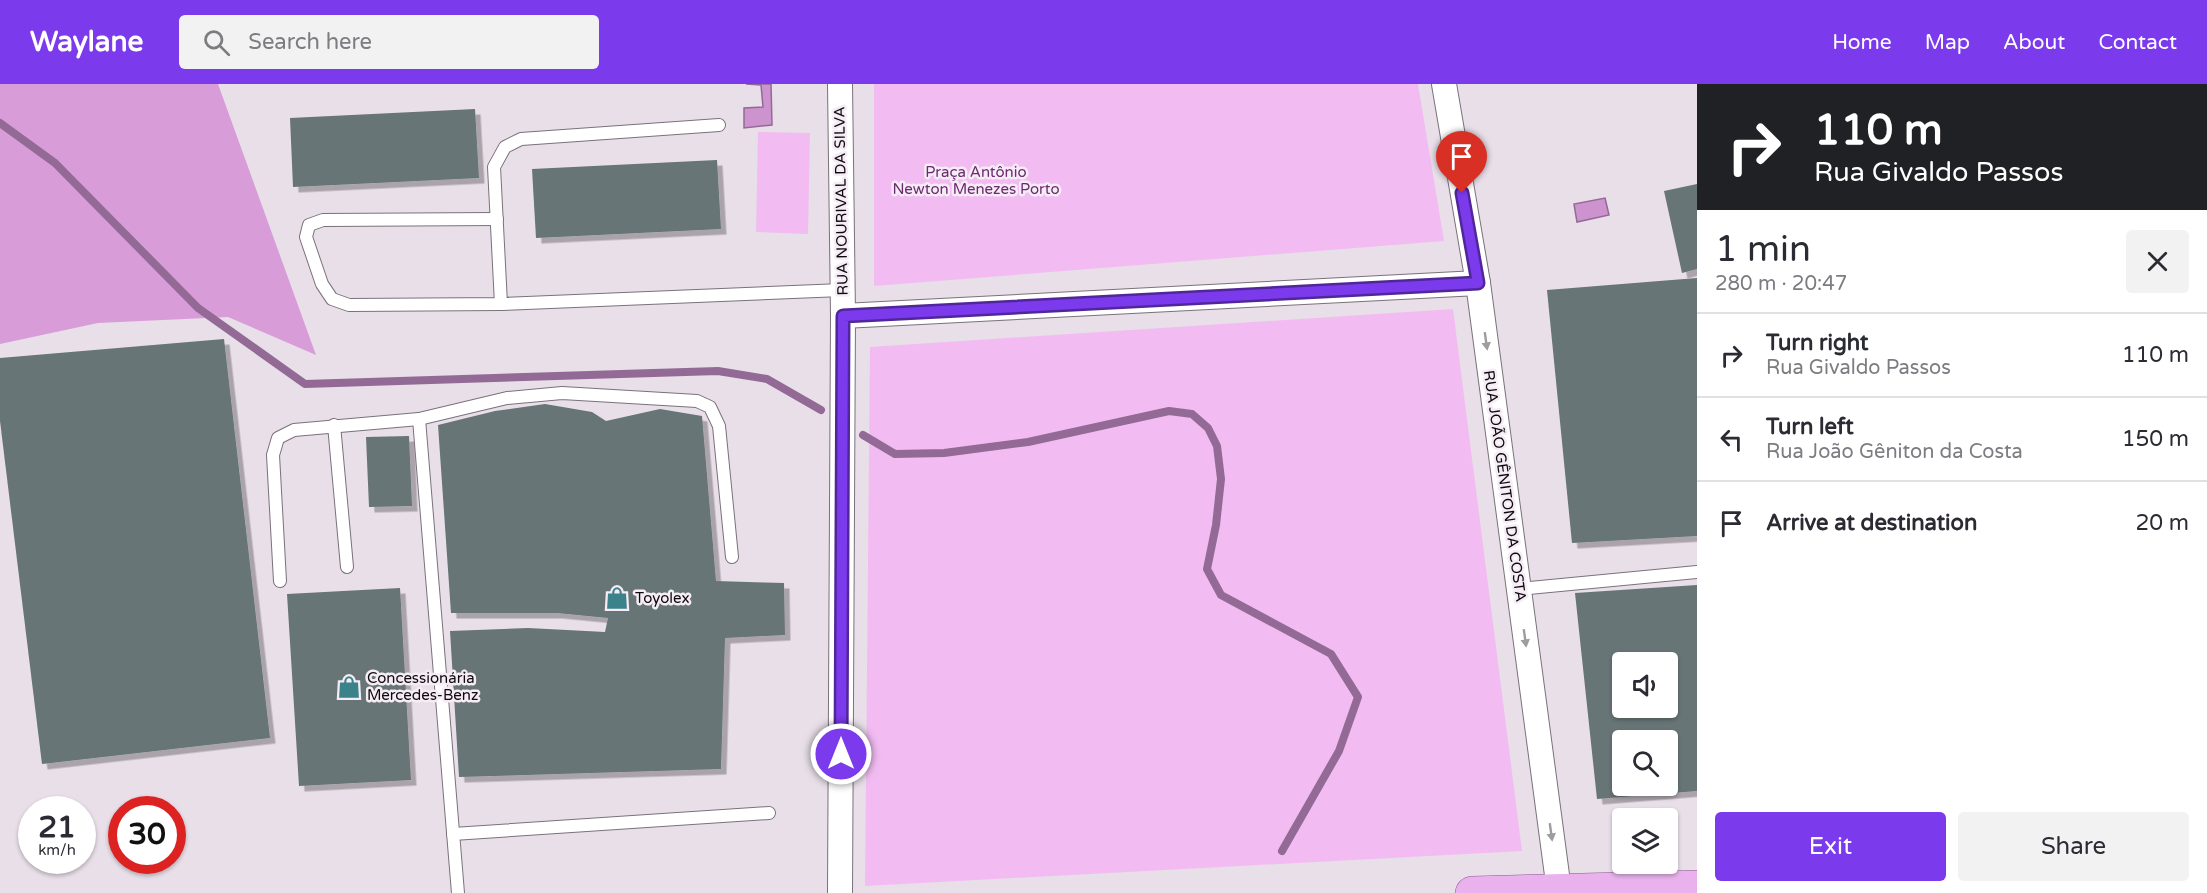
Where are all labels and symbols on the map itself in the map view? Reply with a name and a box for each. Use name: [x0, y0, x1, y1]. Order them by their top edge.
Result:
street label: RUA NOURIVAL DA SILVA: [830, 106, 852, 296]
pin: [1436, 131, 1487, 193]
park label: Praça Antônio Newton Menezes Porto: [892, 163, 1060, 198]
one-way arrow: [1481, 332, 1490, 351]
street label: RUA JOÃO GÊNITON DA COSTA: [1480, 369, 1530, 603]
shop icon: Toyolex: [604, 585, 630, 611]
place label: Toyolex: [635, 589, 690, 607]
one-way arrow: [1521, 629, 1530, 648]
place label: Concessionária Mercedes-Benz: [367, 669, 478, 704]
shop icon: Concessionária Mercedes-Benz: [336, 674, 362, 700]
position arrow: [809, 722, 873, 786]
speed limit sign: 30: [108, 796, 186, 874]
one-way arrow: [1547, 822, 1556, 841]

